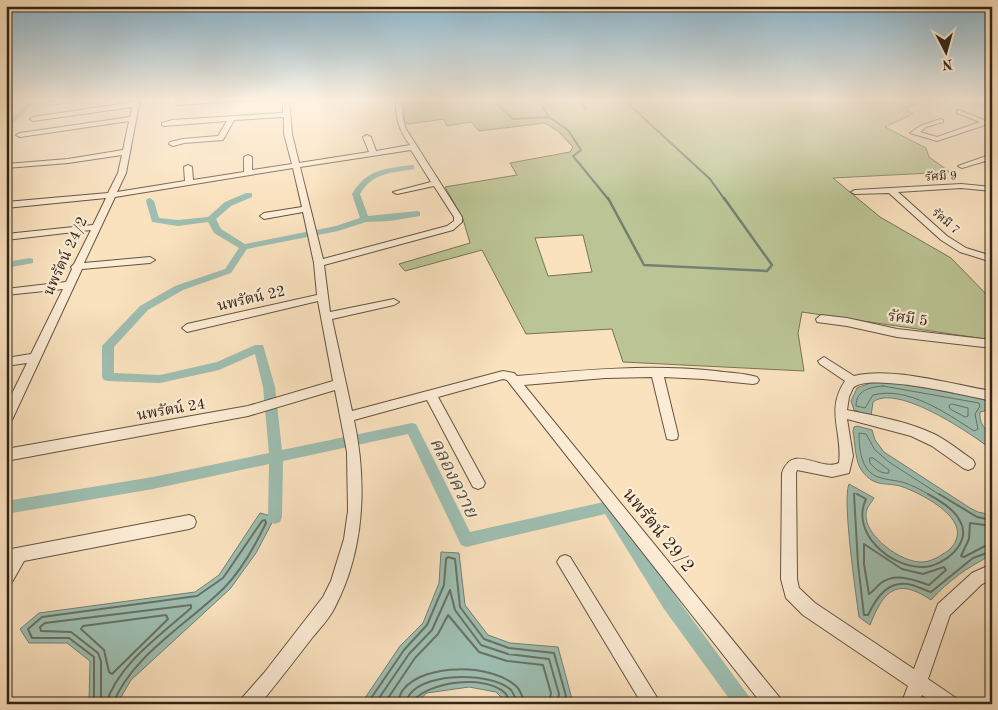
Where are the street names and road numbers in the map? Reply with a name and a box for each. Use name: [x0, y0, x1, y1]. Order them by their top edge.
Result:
street label: รัศมี 9: [925, 168, 957, 184]
street label: รัศมี 7: [929, 205, 963, 237]
street label: นพรัตน์ 24/2: [38, 213, 91, 298]
street label: นพรัตน์ 22: [215, 280, 287, 315]
street label: รัศมี 5: [887, 306, 929, 330]
street label: นพรัตน์ 24: [135, 393, 207, 424]
street label: นพรัตน์ 29/2: [619, 484, 700, 576]

